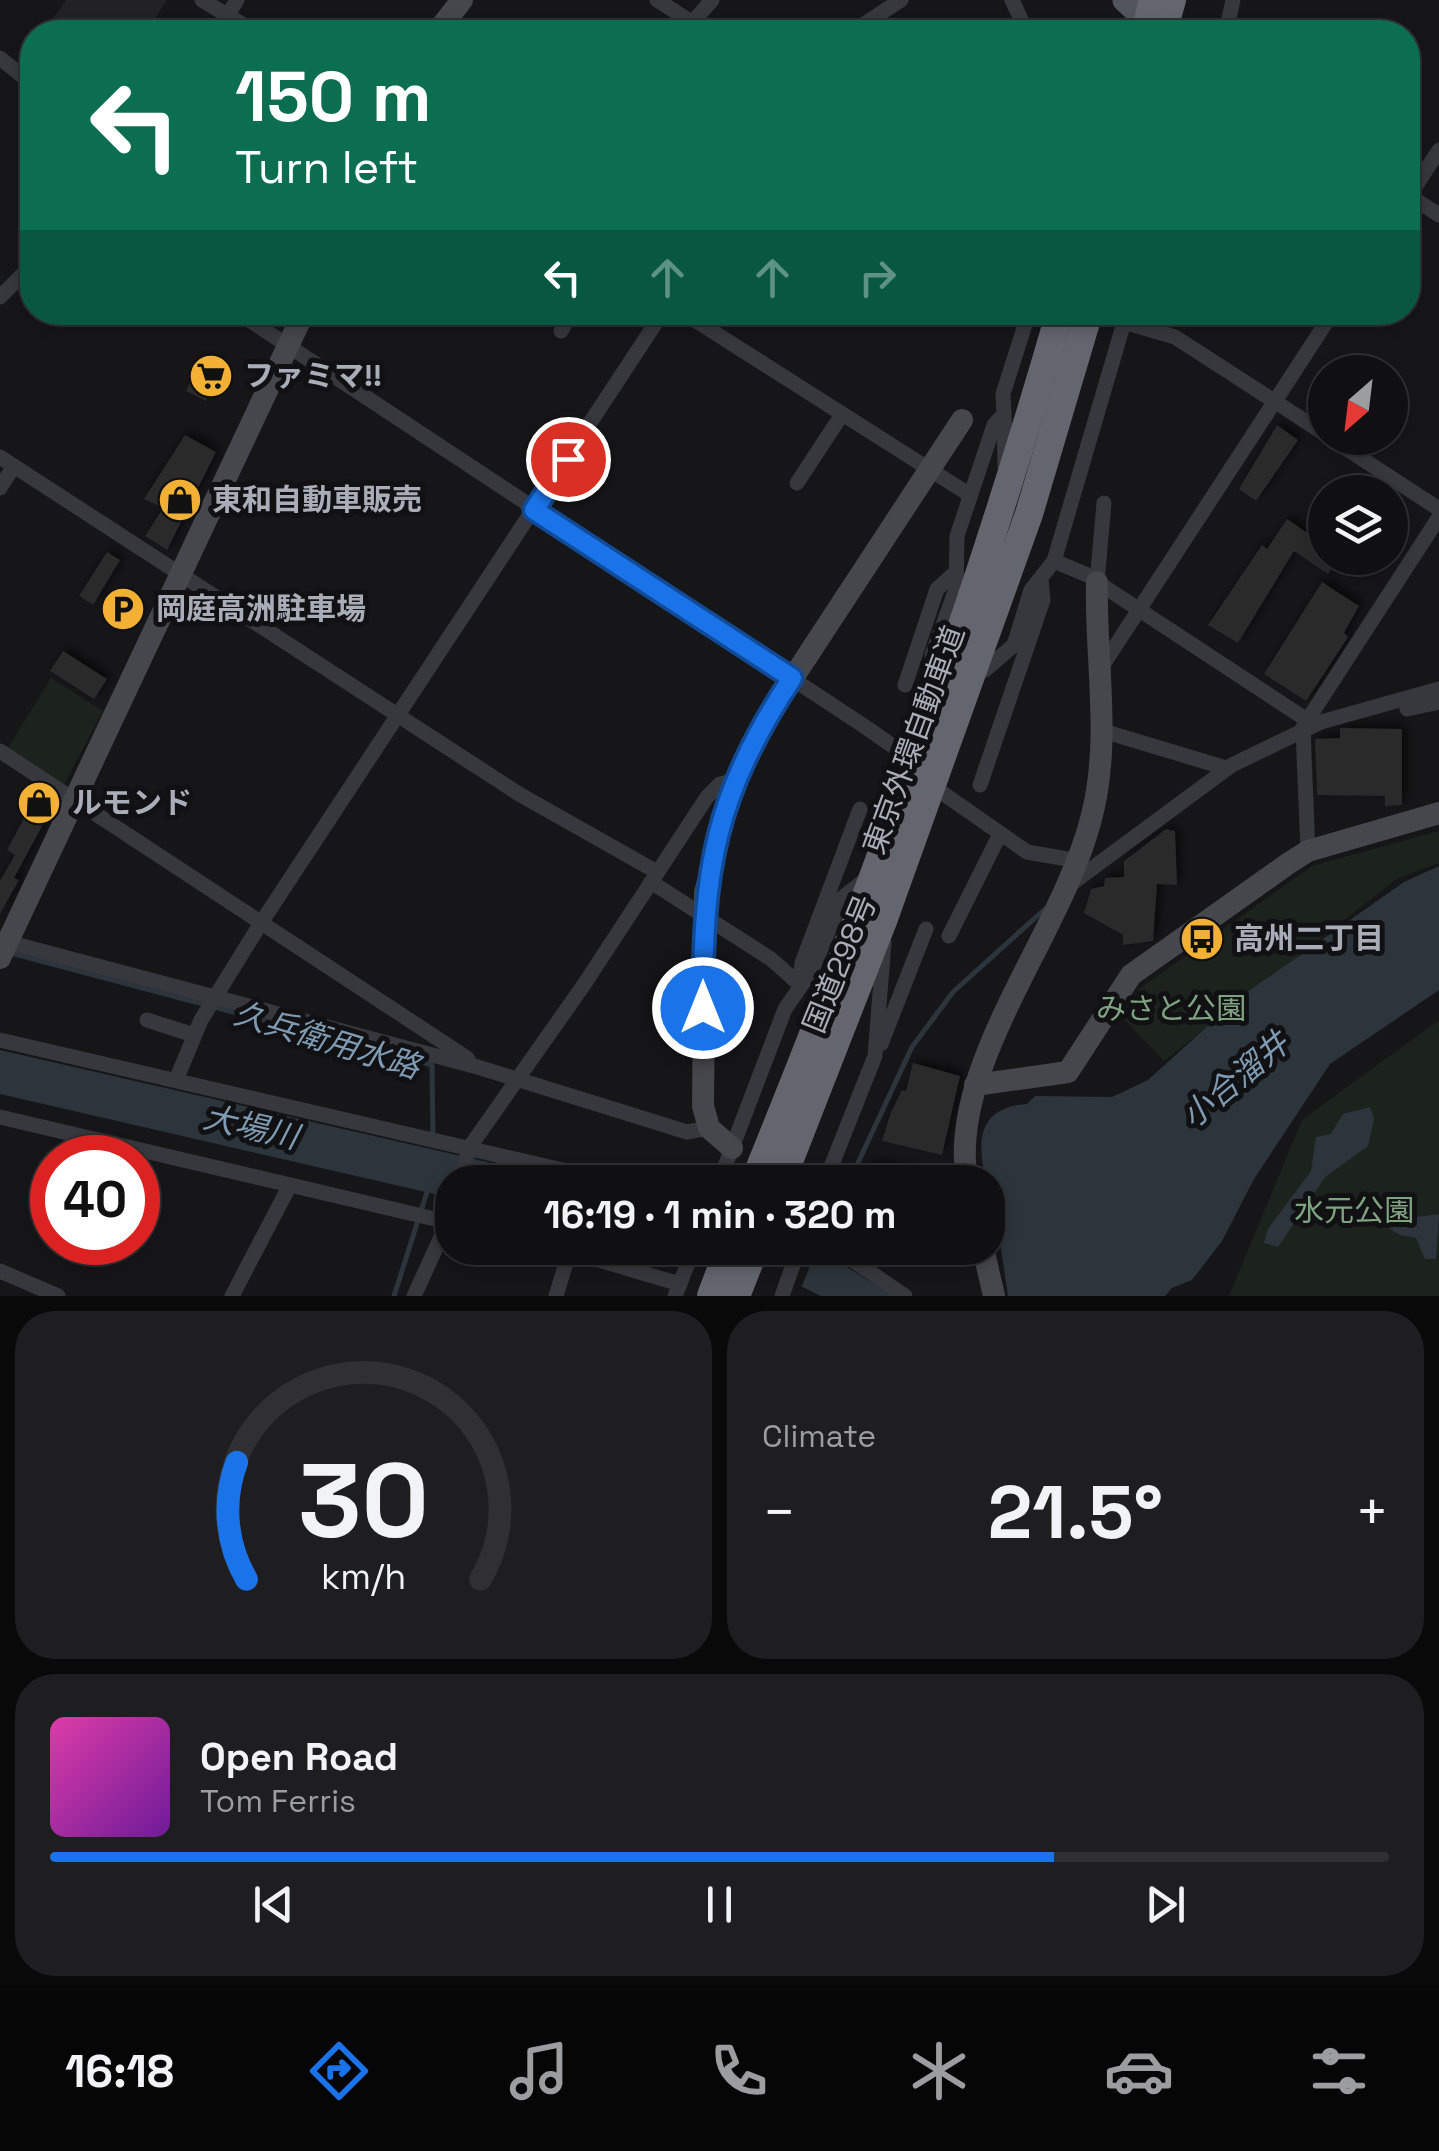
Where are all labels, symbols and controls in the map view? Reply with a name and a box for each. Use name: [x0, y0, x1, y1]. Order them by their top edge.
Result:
text: 150 m: [235, 52, 432, 141]
icon: left: [70, 60, 200, 190]
text: Turn left: [235, 139, 418, 196]
icon: left: [535, 250, 590, 305]
icon: ahead: [640, 250, 695, 305]
icon: ahead: [745, 250, 800, 305]
icon: right: [850, 250, 905, 305]
supermarket icon: ファミマ!!: [188, 353, 234, 399]
north arrow: [1308, 355, 1408, 455]
map controls: [1308, 355, 1408, 575]
place label: ファミマ!!: [244, 356, 382, 395]
pin: [526, 417, 611, 502]
icon: arrive: [541, 432, 596, 487]
button: layers: [1308, 475, 1408, 575]
shop icon: 東和自動車販売: [157, 477, 203, 523]
place label: 東和自動車販売: [212, 480, 422, 519]
parking icon: 岡庭高洲駐車場: [100, 586, 146, 632]
place label: 岡庭高洲駐車場: [156, 589, 366, 628]
street label: 東京外環自動車道: [854, 620, 973, 859]
shop icon: ルモンド: [16, 780, 62, 826]
place label: ルモンド: [72, 783, 192, 822]
street label: 国道298号: [794, 889, 885, 1038]
bus stop icon: 高州二丁目: [1179, 916, 1225, 962]
place label: 高州二丁目: [1234, 919, 1384, 958]
position arrow: [651, 956, 755, 1060]
park label: みさと公園: [1096, 989, 1246, 1028]
water label: 久兵衛用水路: [229, 993, 428, 1088]
water label: 小合溜井: [1173, 1022, 1299, 1136]
water label: 大場川: [200, 1097, 305, 1158]
speed limit sign: 40: [30, 1135, 160, 1265]
text: 16:19 · 1 min · 320 m: [543, 1191, 897, 1239]
park label: 水元公園: [1294, 1191, 1414, 1230]
text: Climate: [762, 1416, 876, 1456]
text: 30: [298, 1435, 429, 1567]
text: 21.5°: [988, 1464, 1163, 1560]
text: −: [762, 1477, 796, 1547]
text: +: [1355, 1477, 1389, 1547]
text: km/h: [321, 1554, 406, 1599]
text: Open Road: [200, 1733, 398, 1781]
text: Tom Ferris: [200, 1781, 356, 1821]
icon: previous: [246, 1877, 301, 1932]
icon: pause: [692, 1877, 747, 1932]
icon: next: [1138, 1877, 1193, 1932]
icon: directions: [304, 2036, 374, 2106]
icon: music: [504, 2036, 574, 2106]
icon: phone: [704, 2036, 774, 2106]
icon: climate: [904, 2036, 974, 2106]
icon: car: [1104, 2036, 1174, 2106]
icon: filters: [1304, 2036, 1374, 2106]
text: 16:18: [65, 2043, 174, 2100]

